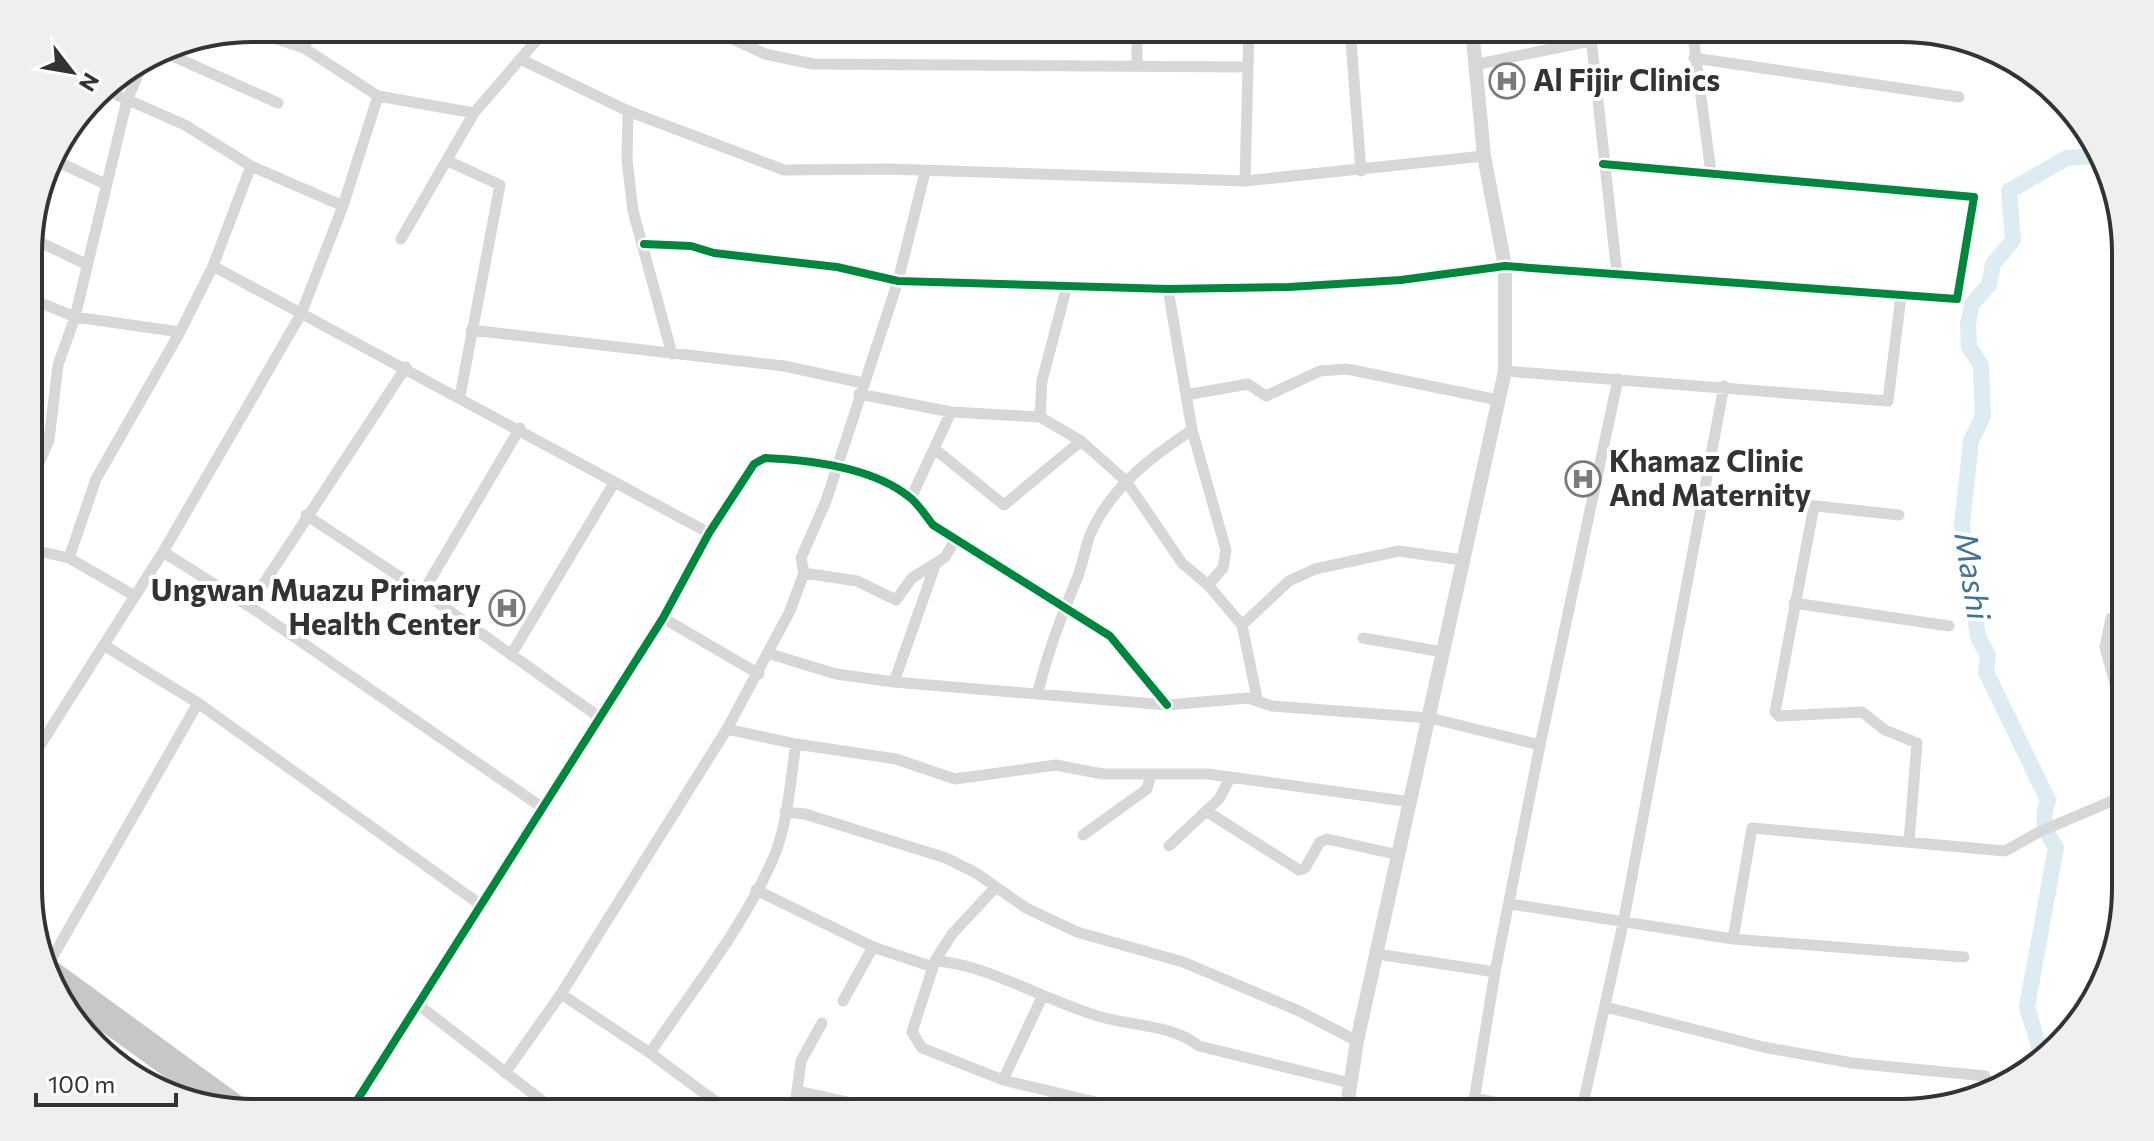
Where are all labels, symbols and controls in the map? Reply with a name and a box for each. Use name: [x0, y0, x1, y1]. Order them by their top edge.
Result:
north arrow: [32, 32, 112, 112]
place label: Al Fijir Clinics: [1533, 60, 1720, 97]
hospital icon: Al Fijir Clinics: [1488, 62, 1526, 100]
text: N: [74, 69, 105, 97]
place label: Khamaz Clinic And Maternity: [1609, 441, 1812, 512]
hospital icon: Khamaz Clinic And Maternity: [1564, 460, 1602, 498]
water label: Mashi: [1947, 529, 2001, 624]
place label: Ungwan Muazu Primary Health Center: [151, 570, 482, 641]
hospital icon: Ungwan Muazu Primary Health Center: [488, 589, 526, 627]
scale bar: [36, 1057, 176, 1107]
text: 100 m: [48, 1069, 115, 1098]

